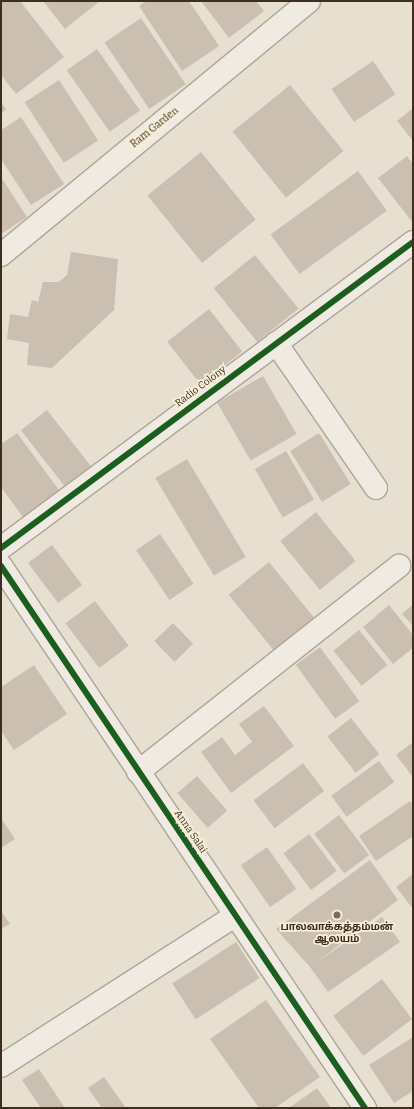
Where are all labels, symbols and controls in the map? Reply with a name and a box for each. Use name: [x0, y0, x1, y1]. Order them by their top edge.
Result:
street label: Ram Garden: [129, 105, 181, 151]
street label: Radio Colony: [173, 364, 229, 410]
street label: Anna Salai: [171, 808, 209, 856]
marker: பாலவாக்கத்தம்மன் ஆலயம்: [332, 910, 342, 920]
place label: பாலவாக்கத்தம்மன் ஆலயம்: [281, 921, 393, 944]

